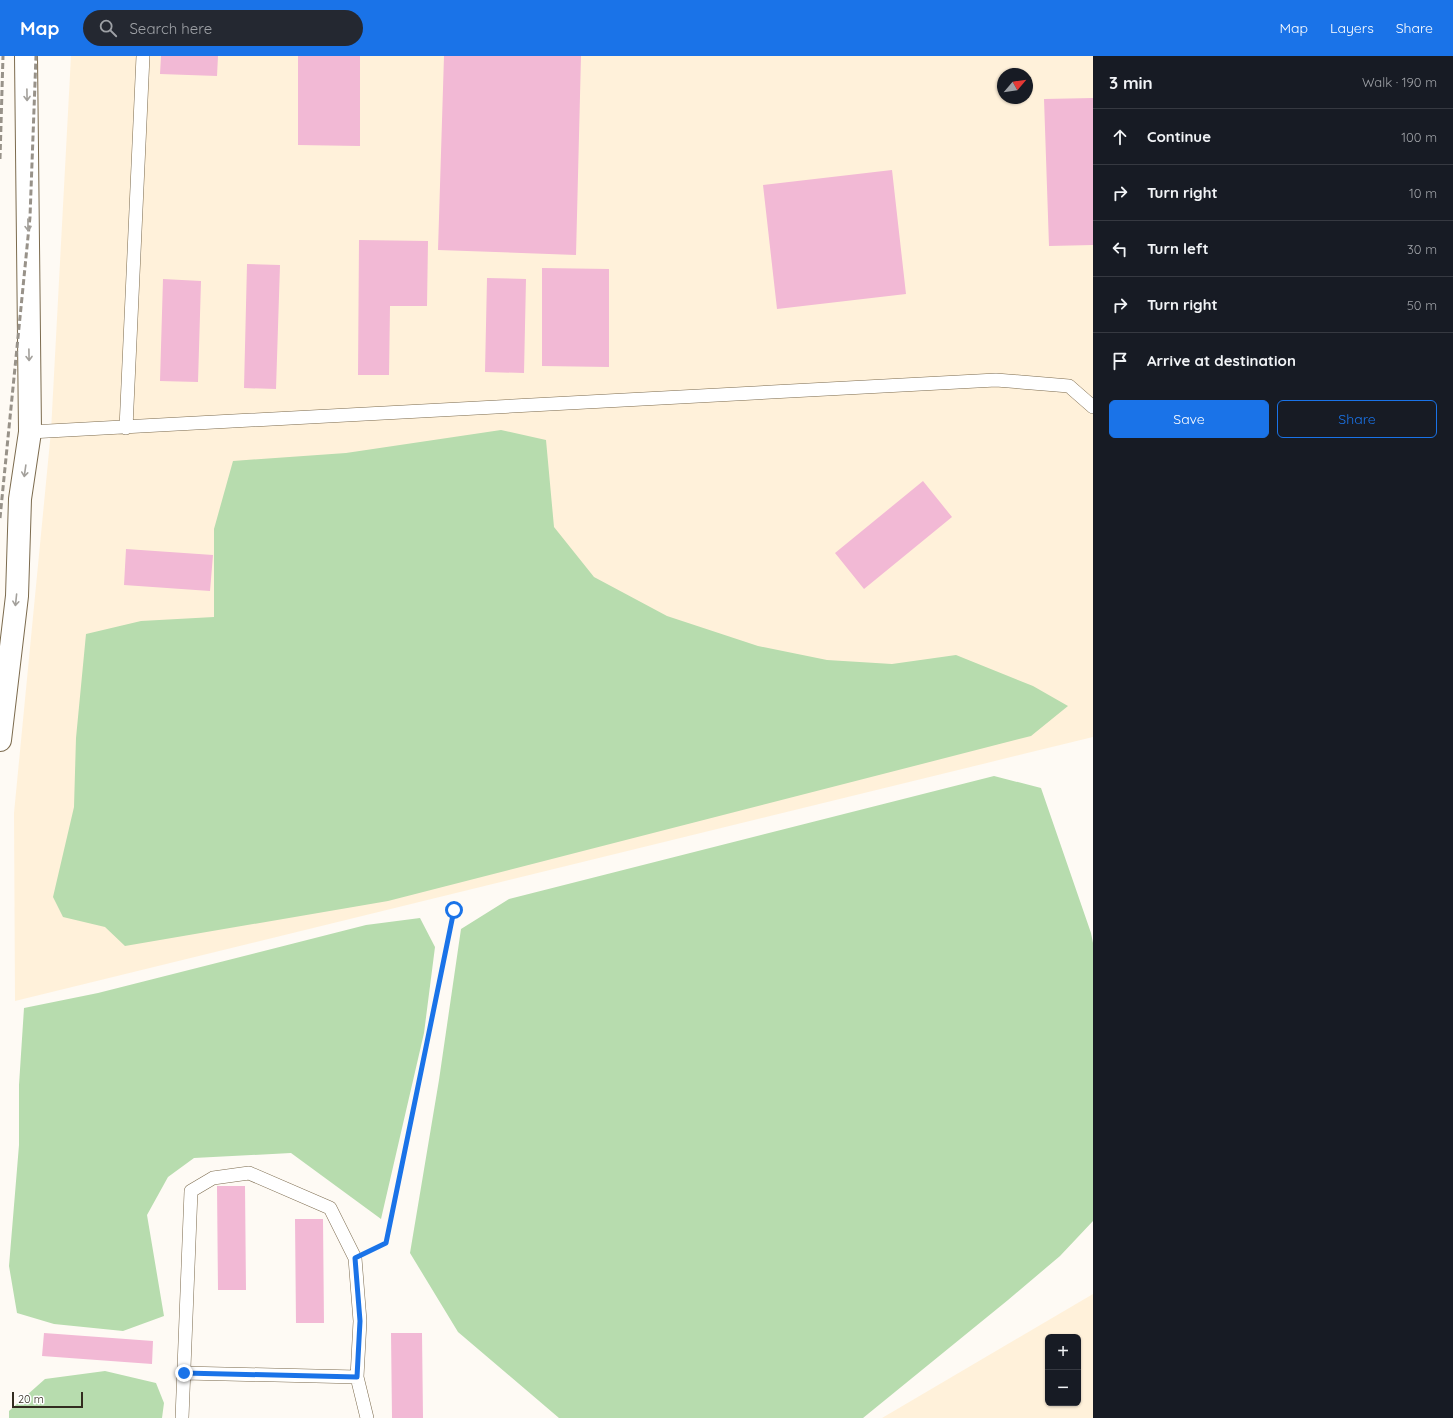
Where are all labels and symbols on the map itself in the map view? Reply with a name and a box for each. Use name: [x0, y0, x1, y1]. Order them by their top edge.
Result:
north arrow: [997, 68, 1033, 104]
one-way arrow: [23, 88, 30, 101]
one-way arrow: [24, 218, 32, 231]
one-way arrow: [26, 348, 33, 361]
one-way arrow: [21, 464, 29, 477]
one-way arrow: [12, 594, 20, 607]
route start: [445, 901, 463, 919]
route end: [175, 1364, 193, 1382]
scale bar: [12, 1390, 83, 1409]

